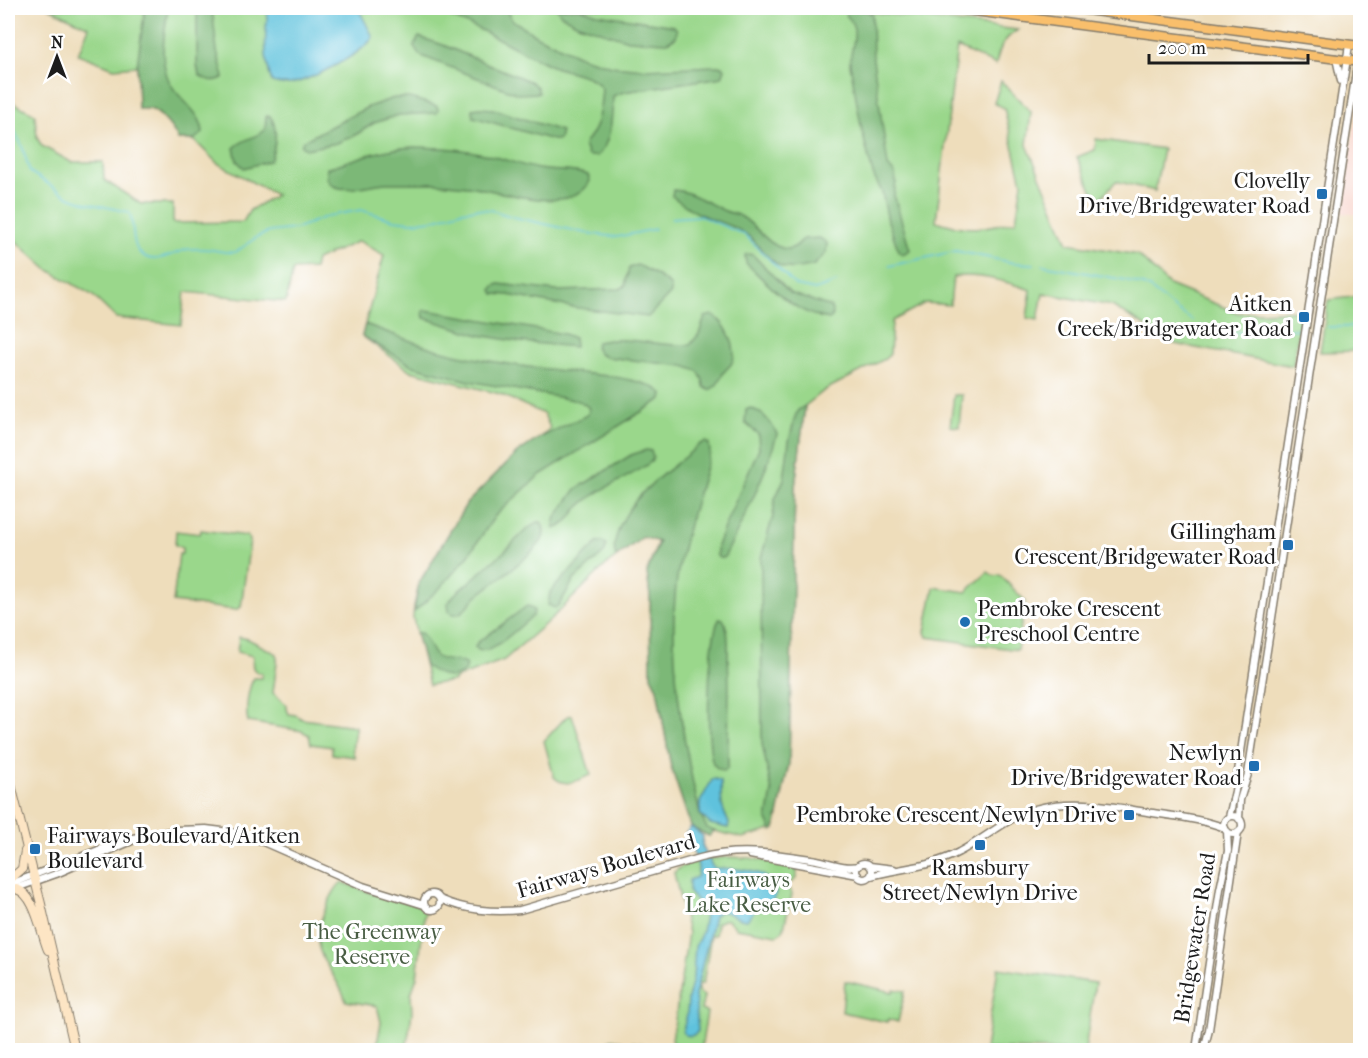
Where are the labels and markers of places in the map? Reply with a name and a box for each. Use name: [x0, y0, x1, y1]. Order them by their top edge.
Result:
place label: Clovelly Drive/Bridgewater Road: [1078, 168, 1311, 219]
marker: Clovelly Drive/Bridgewater Road: [1315, 187, 1329, 201]
place label: Aitken Creek/Bridgewater Road: [1057, 291, 1293, 342]
marker: Aitken Creek/Bridgewater Road: [1297, 310, 1311, 324]
place label: Gillingham Crescent/Bridgewater Road: [1014, 519, 1277, 570]
marker: Gillingham Crescent/Bridgewater Road: [1281, 538, 1295, 552]
place label: Pembroke Crescent Preschool Centre: [977, 596, 1161, 647]
marker: Pembroke Crescent Preschool Centre: [958, 615, 972, 629]
place label: Newlyn Drive/Bridgewater Road: [1010, 740, 1243, 791]
marker: Newlyn Drive/Bridgewater Road: [1247, 759, 1261, 773]
place label: Pembroke Crescent/Newlyn Drive: [796, 802, 1117, 828]
marker: Pembroke Crescent/Newlyn Drive: [1122, 808, 1136, 822]
place label: Fairways Boulevard/Aitken Boulevard: [47, 823, 300, 874]
marker: Ramsbury Street/Newlyn Drive: [973, 838, 987, 852]
marker: Fairways Boulevard/Aitken Boulevard: [28, 842, 42, 856]
place label: Ramsbury Street/Newlyn Drive: [882, 855, 1078, 906]

